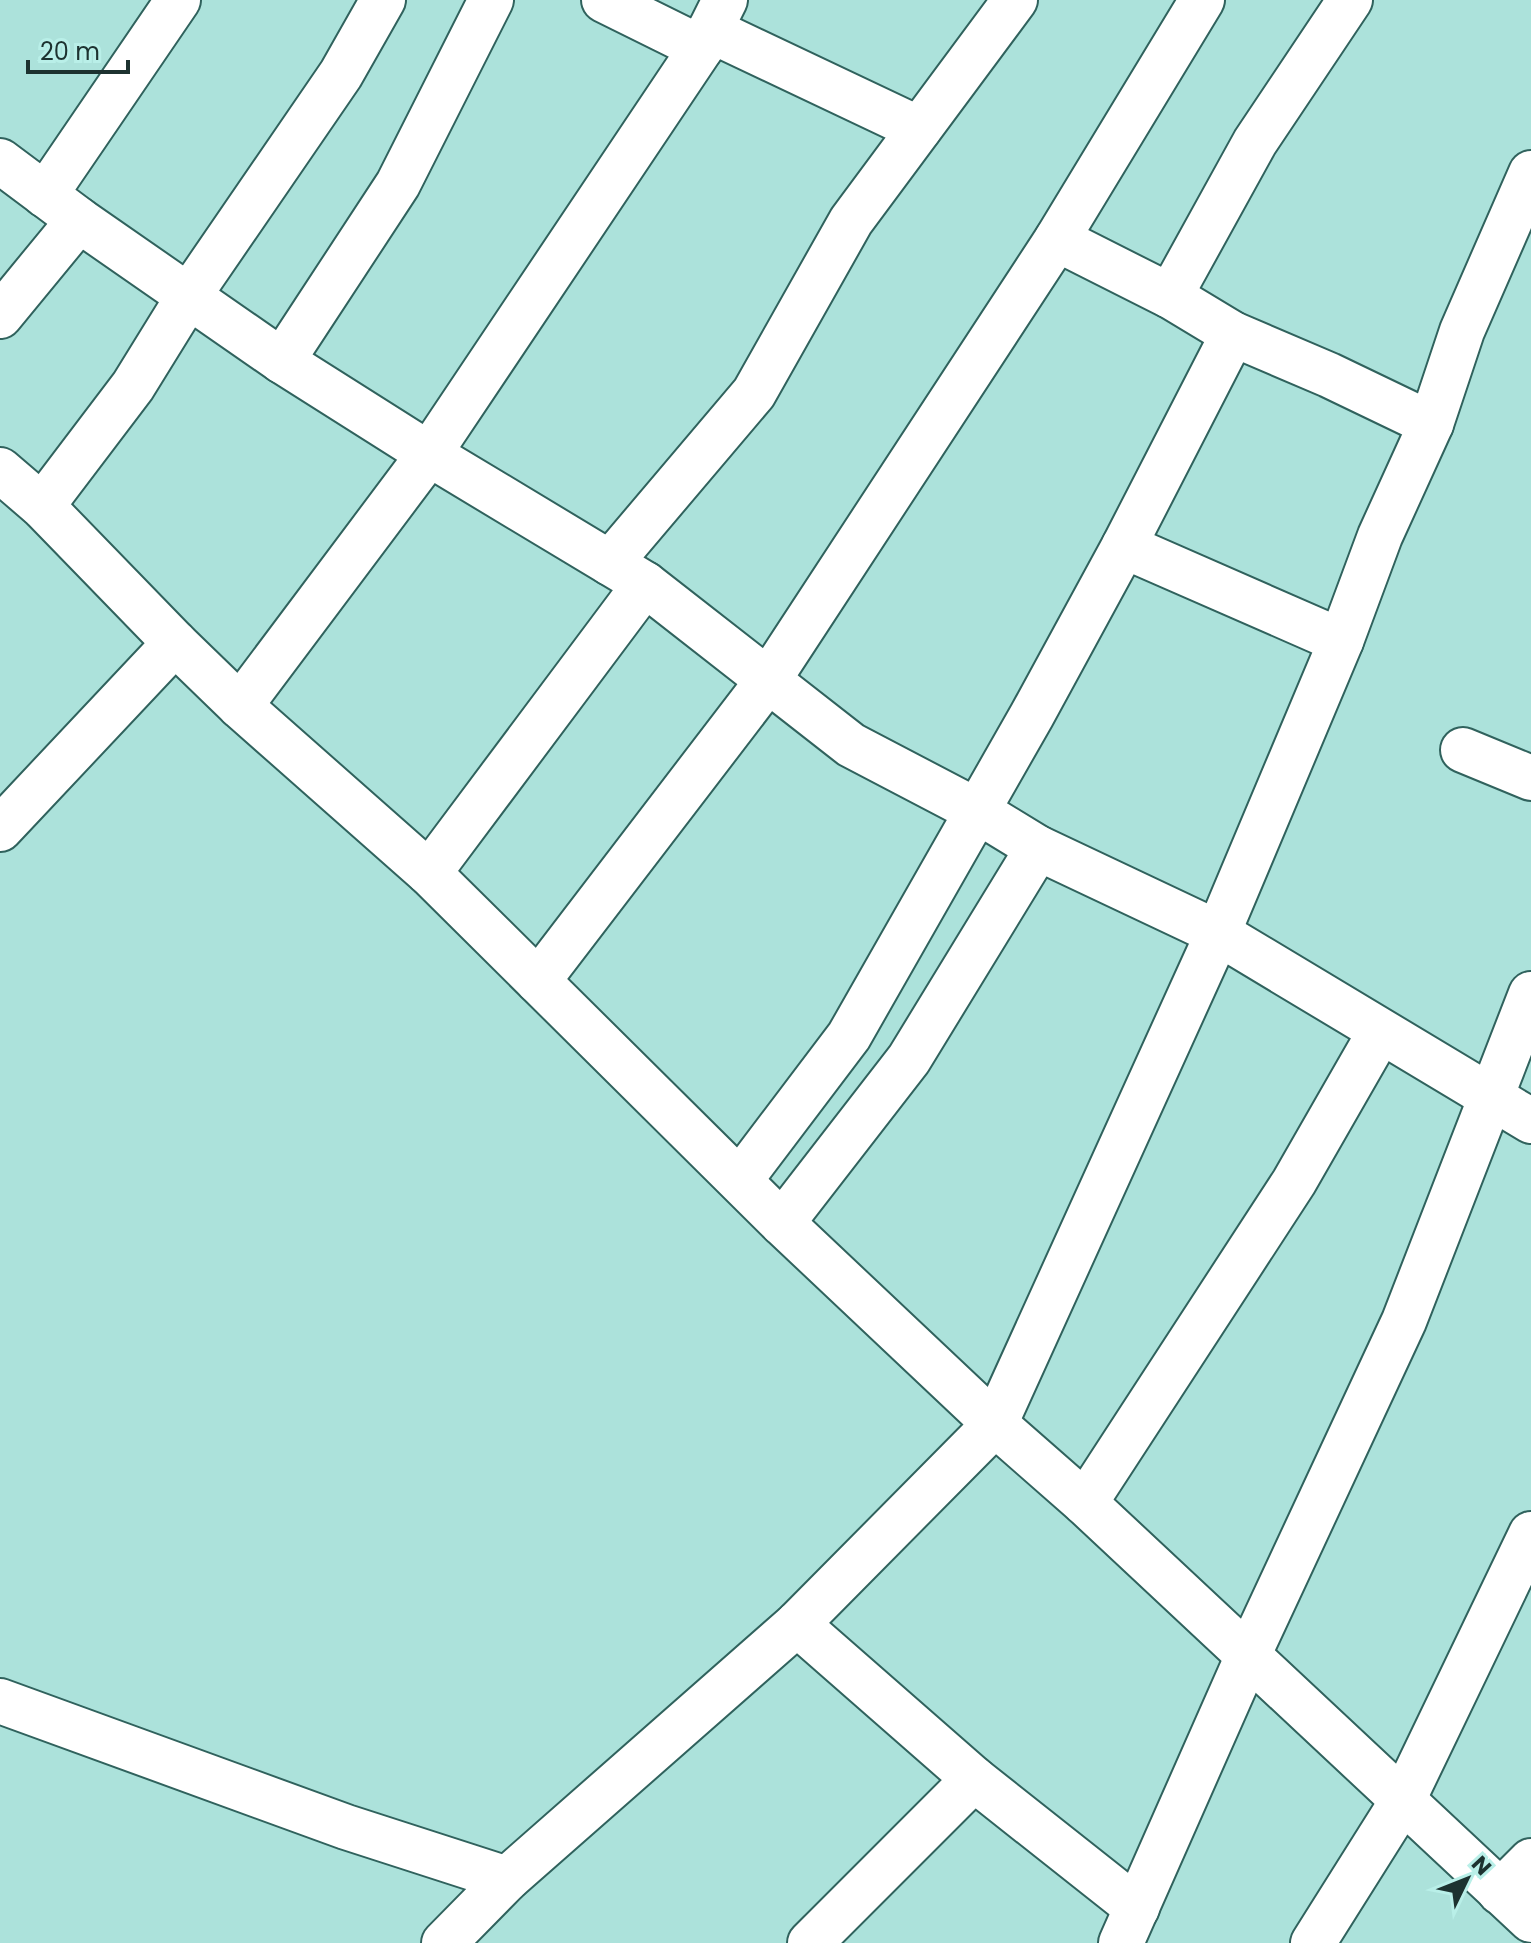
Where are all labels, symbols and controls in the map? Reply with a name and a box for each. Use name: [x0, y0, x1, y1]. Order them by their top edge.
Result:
scale bar: [28, 24, 128, 74]
text: 20 m: [40, 35, 100, 68]
north arrow: [1427, 1839, 1507, 1919]
text: N: [1464, 1849, 1498, 1882]

